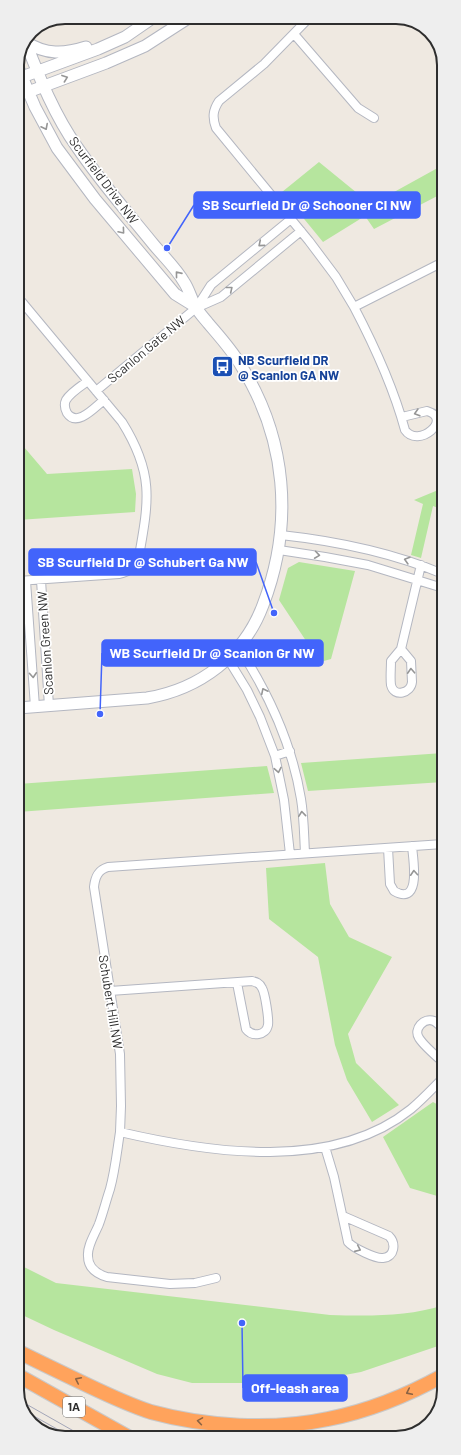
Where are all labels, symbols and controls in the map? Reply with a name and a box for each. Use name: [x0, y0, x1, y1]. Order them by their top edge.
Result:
one-way arrow: [61, 75, 68, 83]
one-way arrow: [40, 123, 48, 130]
street label: Scurfield Drive NW: [66, 133, 142, 227]
callout: SB Scurfield Dr @ Schooner Cl NW: [194, 192, 420, 218]
text: SB Scurfield Dr @ Schooner Cl NW: [202, 196, 412, 213]
one-way arrow: [118, 227, 125, 234]
one-way arrow: [258, 239, 265, 246]
one-way arrow: [175, 271, 182, 278]
one-way arrow: [225, 287, 233, 294]
street label: Scanlon Gate NW: [104, 312, 189, 386]
place label: NB Scurfield DR @ Scanlon GA NW: [238, 352, 340, 383]
bus stop icon: NB Scurfield DR @ Scanlon GA NW: [209, 354, 235, 380]
one-way arrow: [413, 408, 420, 417]
callout: SB Scurfield Dr @ Schubert Ga NW: [29, 549, 256, 575]
one-way arrow: [314, 550, 320, 559]
text: SB Scurfield Dr @ Schubert Ga NW: [37, 553, 249, 570]
one-way arrow: [403, 556, 410, 565]
street label: Scanlon Green NW: [33, 590, 57, 695]
callout: WB Scurfield Dr @ Scanlon Gr NW: [102, 640, 323, 666]
text: WB Scurfield Dr @ Scanlon Gr NW: [109, 644, 315, 661]
one-way arrow: [407, 668, 416, 674]
one-way arrow: [29, 672, 38, 678]
one-way arrow: [261, 688, 269, 695]
one-way arrow: [273, 767, 281, 773]
one-way arrow: [298, 811, 307, 817]
one-way arrow: [409, 870, 418, 876]
street label: Schubert Hill NW: [96, 954, 126, 1051]
one-way arrow: [353, 1244, 361, 1252]
callout: Off-leash area: [243, 1375, 347, 1401]
one-way arrow: [75, 1377, 82, 1385]
text: Off-leash area: [251, 1379, 339, 1396]
one-way arrow: [406, 1387, 413, 1395]
road number: 1A: [63, 1397, 85, 1417]
one-way arrow: [197, 1418, 204, 1426]

